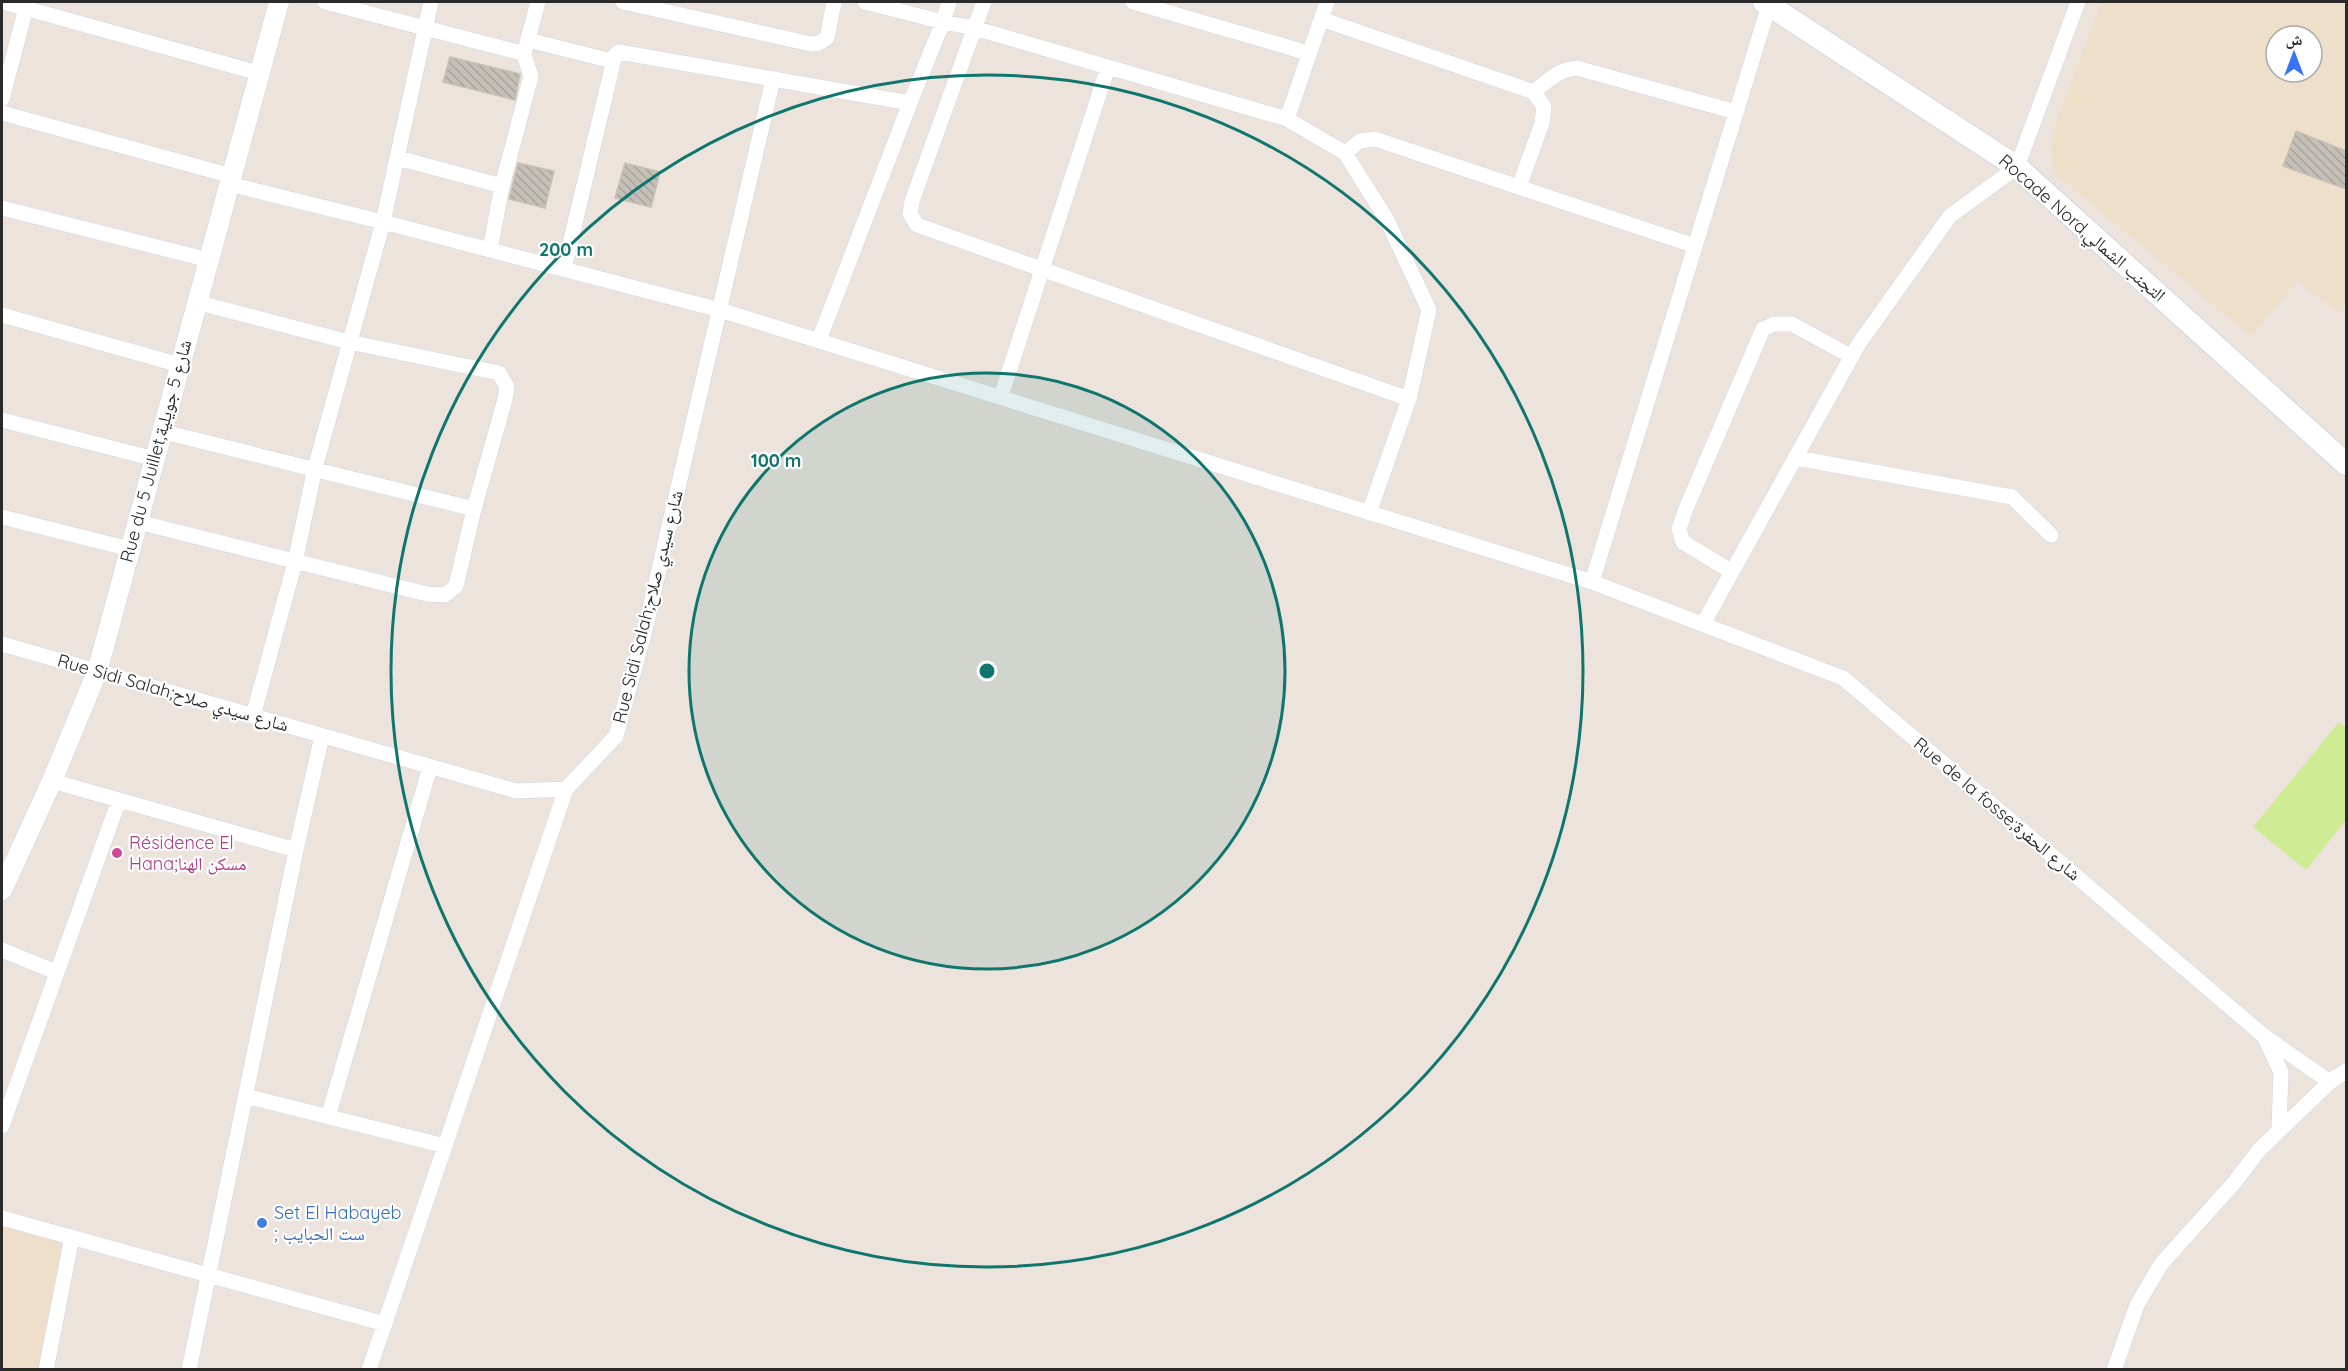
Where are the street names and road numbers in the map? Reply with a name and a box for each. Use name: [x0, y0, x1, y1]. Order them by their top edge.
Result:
street label: Rocade Nord,التجنب الشمالي: [1992, 149, 2170, 309]
street label: Rue du 5 Juillet,شارع 5 جويلية: [115, 337, 196, 565]
street label: Rue Sidi Salah;شارع سيدي صلاح: [607, 488, 691, 727]
street label: Rue Sidi Salah;شارع سيدي صلاح: [54, 648, 291, 740]
street label: Rue de la fosse;شارع الحفرة: [1909, 732, 2086, 885]

